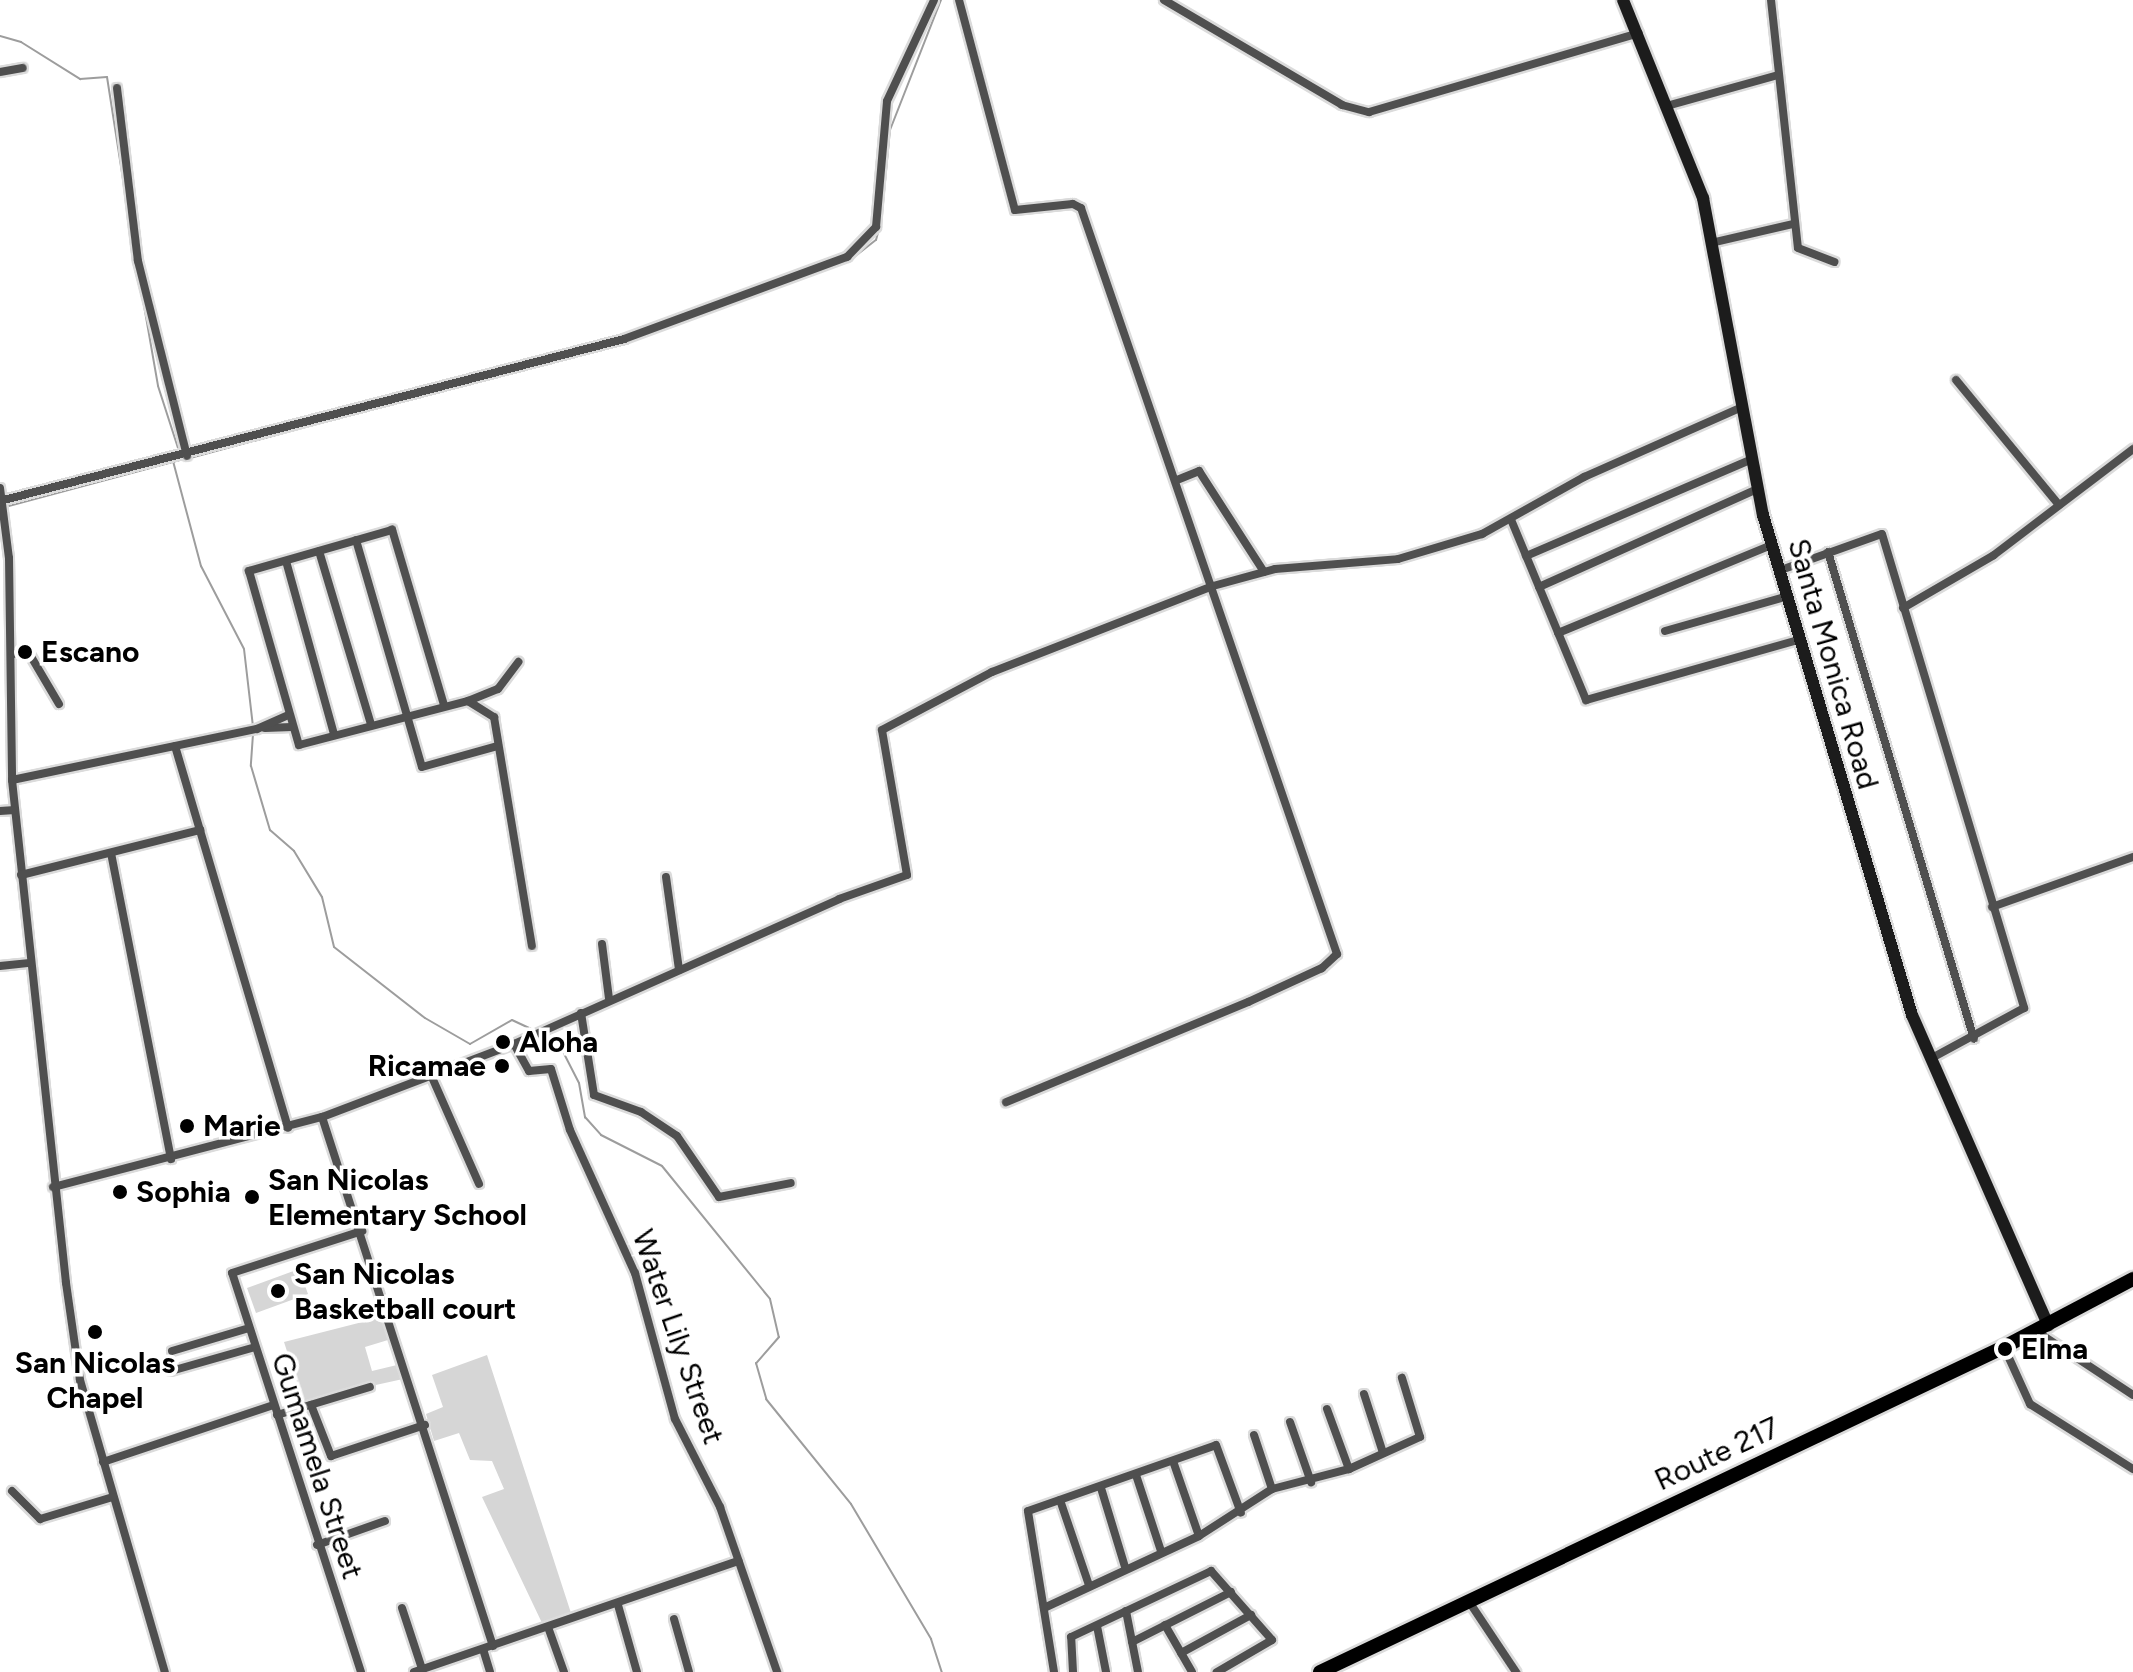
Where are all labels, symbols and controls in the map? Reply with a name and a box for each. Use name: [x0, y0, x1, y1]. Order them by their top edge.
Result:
street label: Santa Monica Road: [1780, 535, 1886, 793]
place label: Escano: [41, 634, 139, 670]
marker: Escano: [16, 643, 34, 661]
place label: Aloha: [519, 1024, 598, 1060]
marker: Aloha: [494, 1033, 512, 1051]
place label: Ricamae: [368, 1048, 486, 1084]
marker: Ricamae: [493, 1057, 511, 1075]
place label: Marie: [203, 1108, 281, 1144]
marker: Marie: [178, 1117, 196, 1135]
place label: San Nicolas Elementary School: [268, 1162, 527, 1232]
place label: Sophia: [136, 1174, 231, 1210]
marker: Sophia: [111, 1183, 129, 1201]
marker: San Nicolas Elementary School: [243, 1188, 261, 1206]
street label: Water Lily Street: [624, 1225, 732, 1449]
place label: San Nicolas Basketball court: [294, 1256, 516, 1326]
marker: San Nicolas Basketball court: [269, 1282, 287, 1300]
marker: San Nicolas Chapel: [86, 1323, 104, 1341]
place label: Elma: [2021, 1331, 2088, 1367]
marker: Elma: [1996, 1340, 2014, 1358]
place label: San Nicolas Chapel: [15, 1345, 175, 1416]
street label: Gumamela Street: [263, 1348, 371, 1584]
street label: Route 217: [1649, 1410, 1785, 1498]

